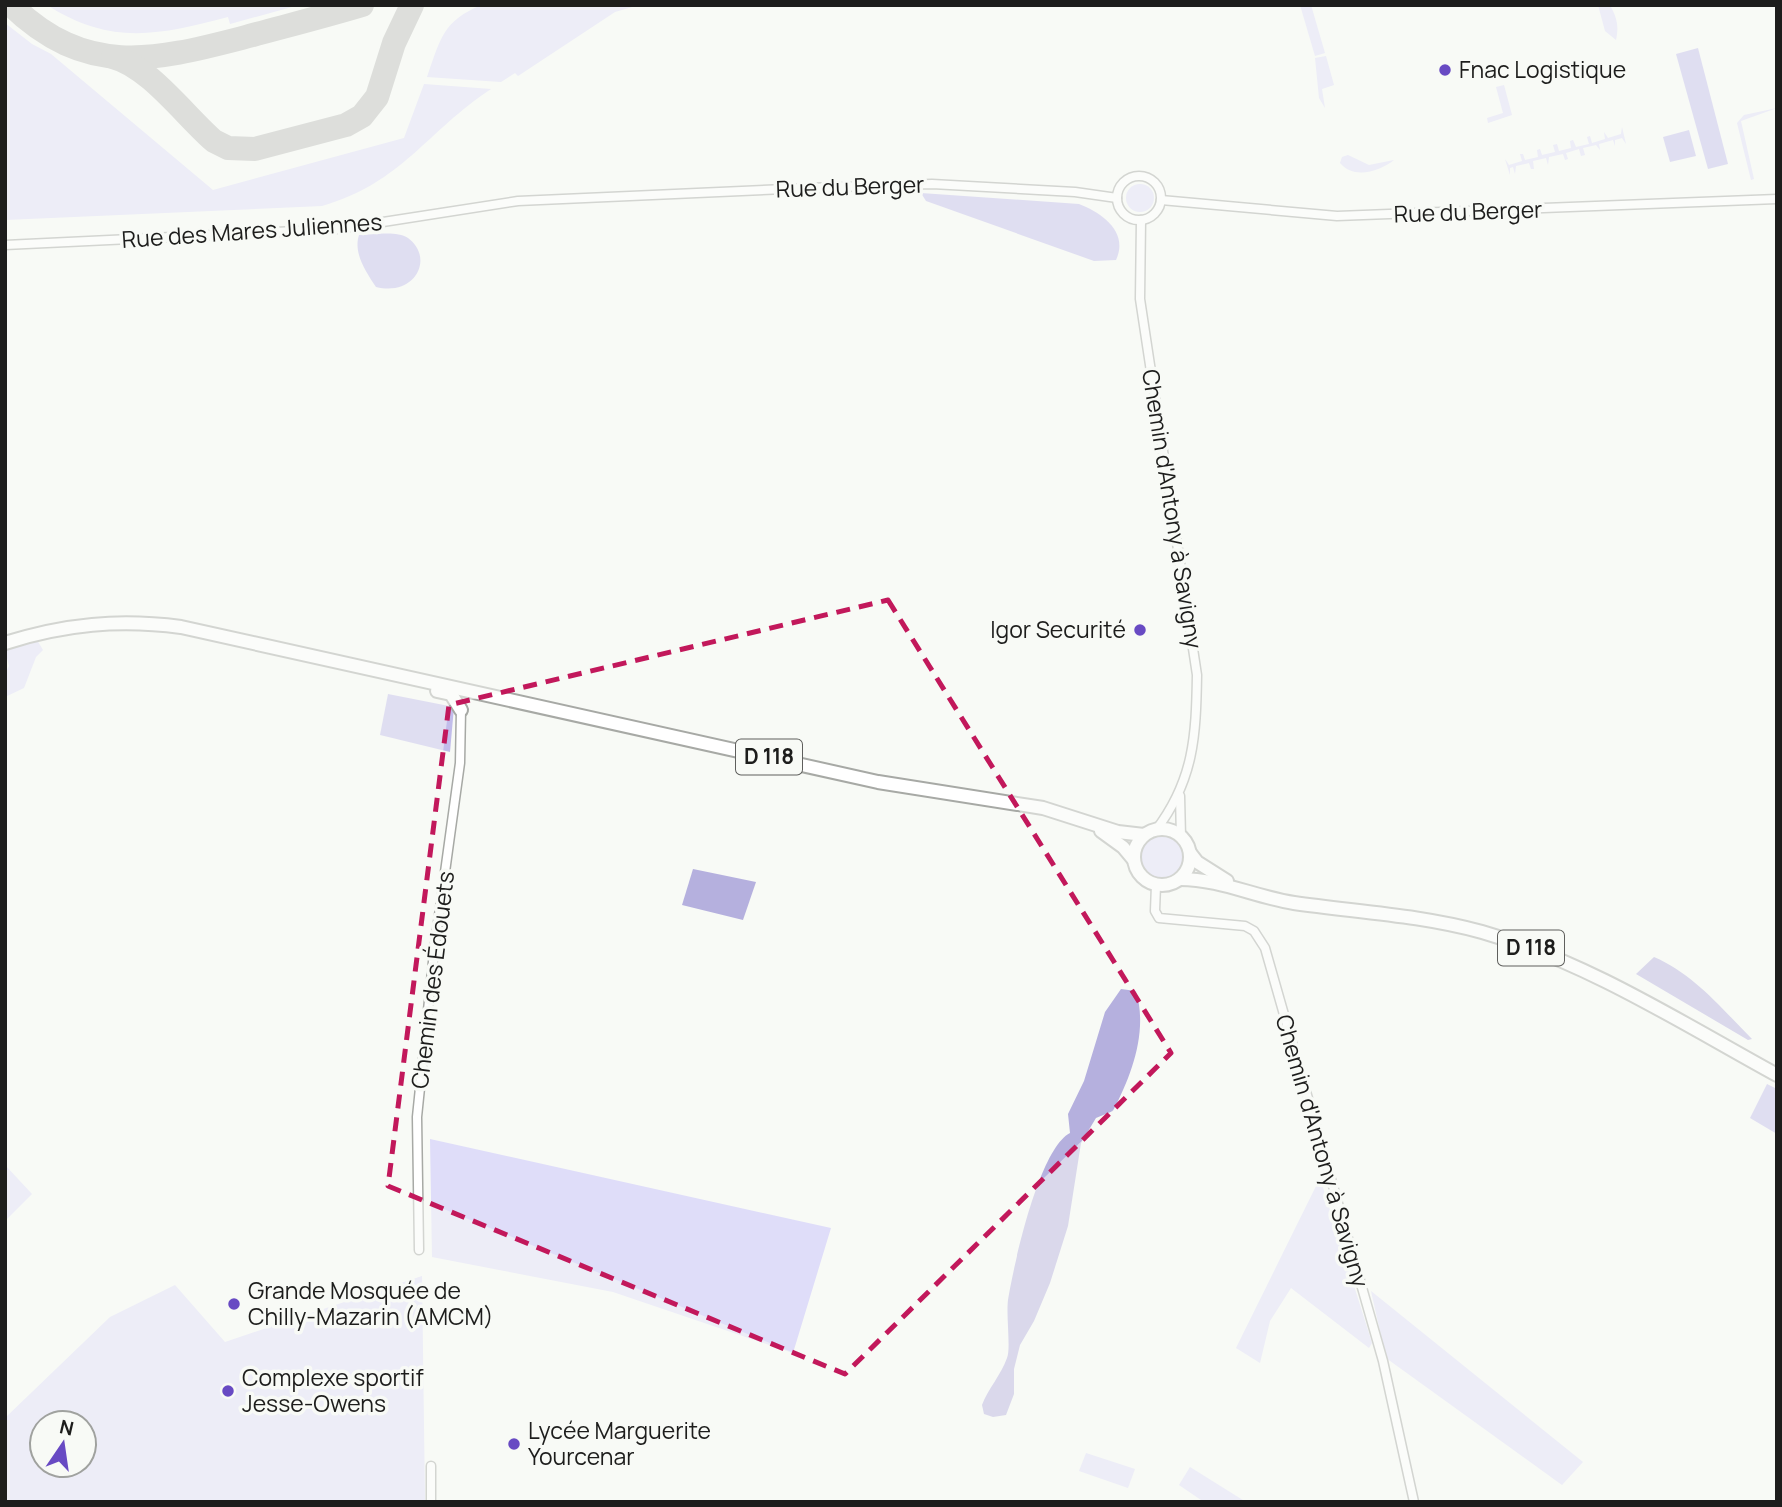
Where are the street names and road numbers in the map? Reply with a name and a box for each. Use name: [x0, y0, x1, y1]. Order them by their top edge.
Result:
street label: Rue du Berger: [775, 167, 925, 205]
street label: Rue du Berger: [1393, 192, 1543, 230]
street label: Rue des Mares Juliennes: [121, 205, 383, 255]
street label: Chemin d'Antony à Savigny: [1135, 367, 1211, 651]
road number: D 118: [736, 740, 802, 774]
street label: Chemin des Édouets: [403, 869, 461, 1090]
road number: D 118: [1498, 930, 1564, 965]
street label: Chemin d'Antony à Savigny: [1269, 1011, 1377, 1291]

